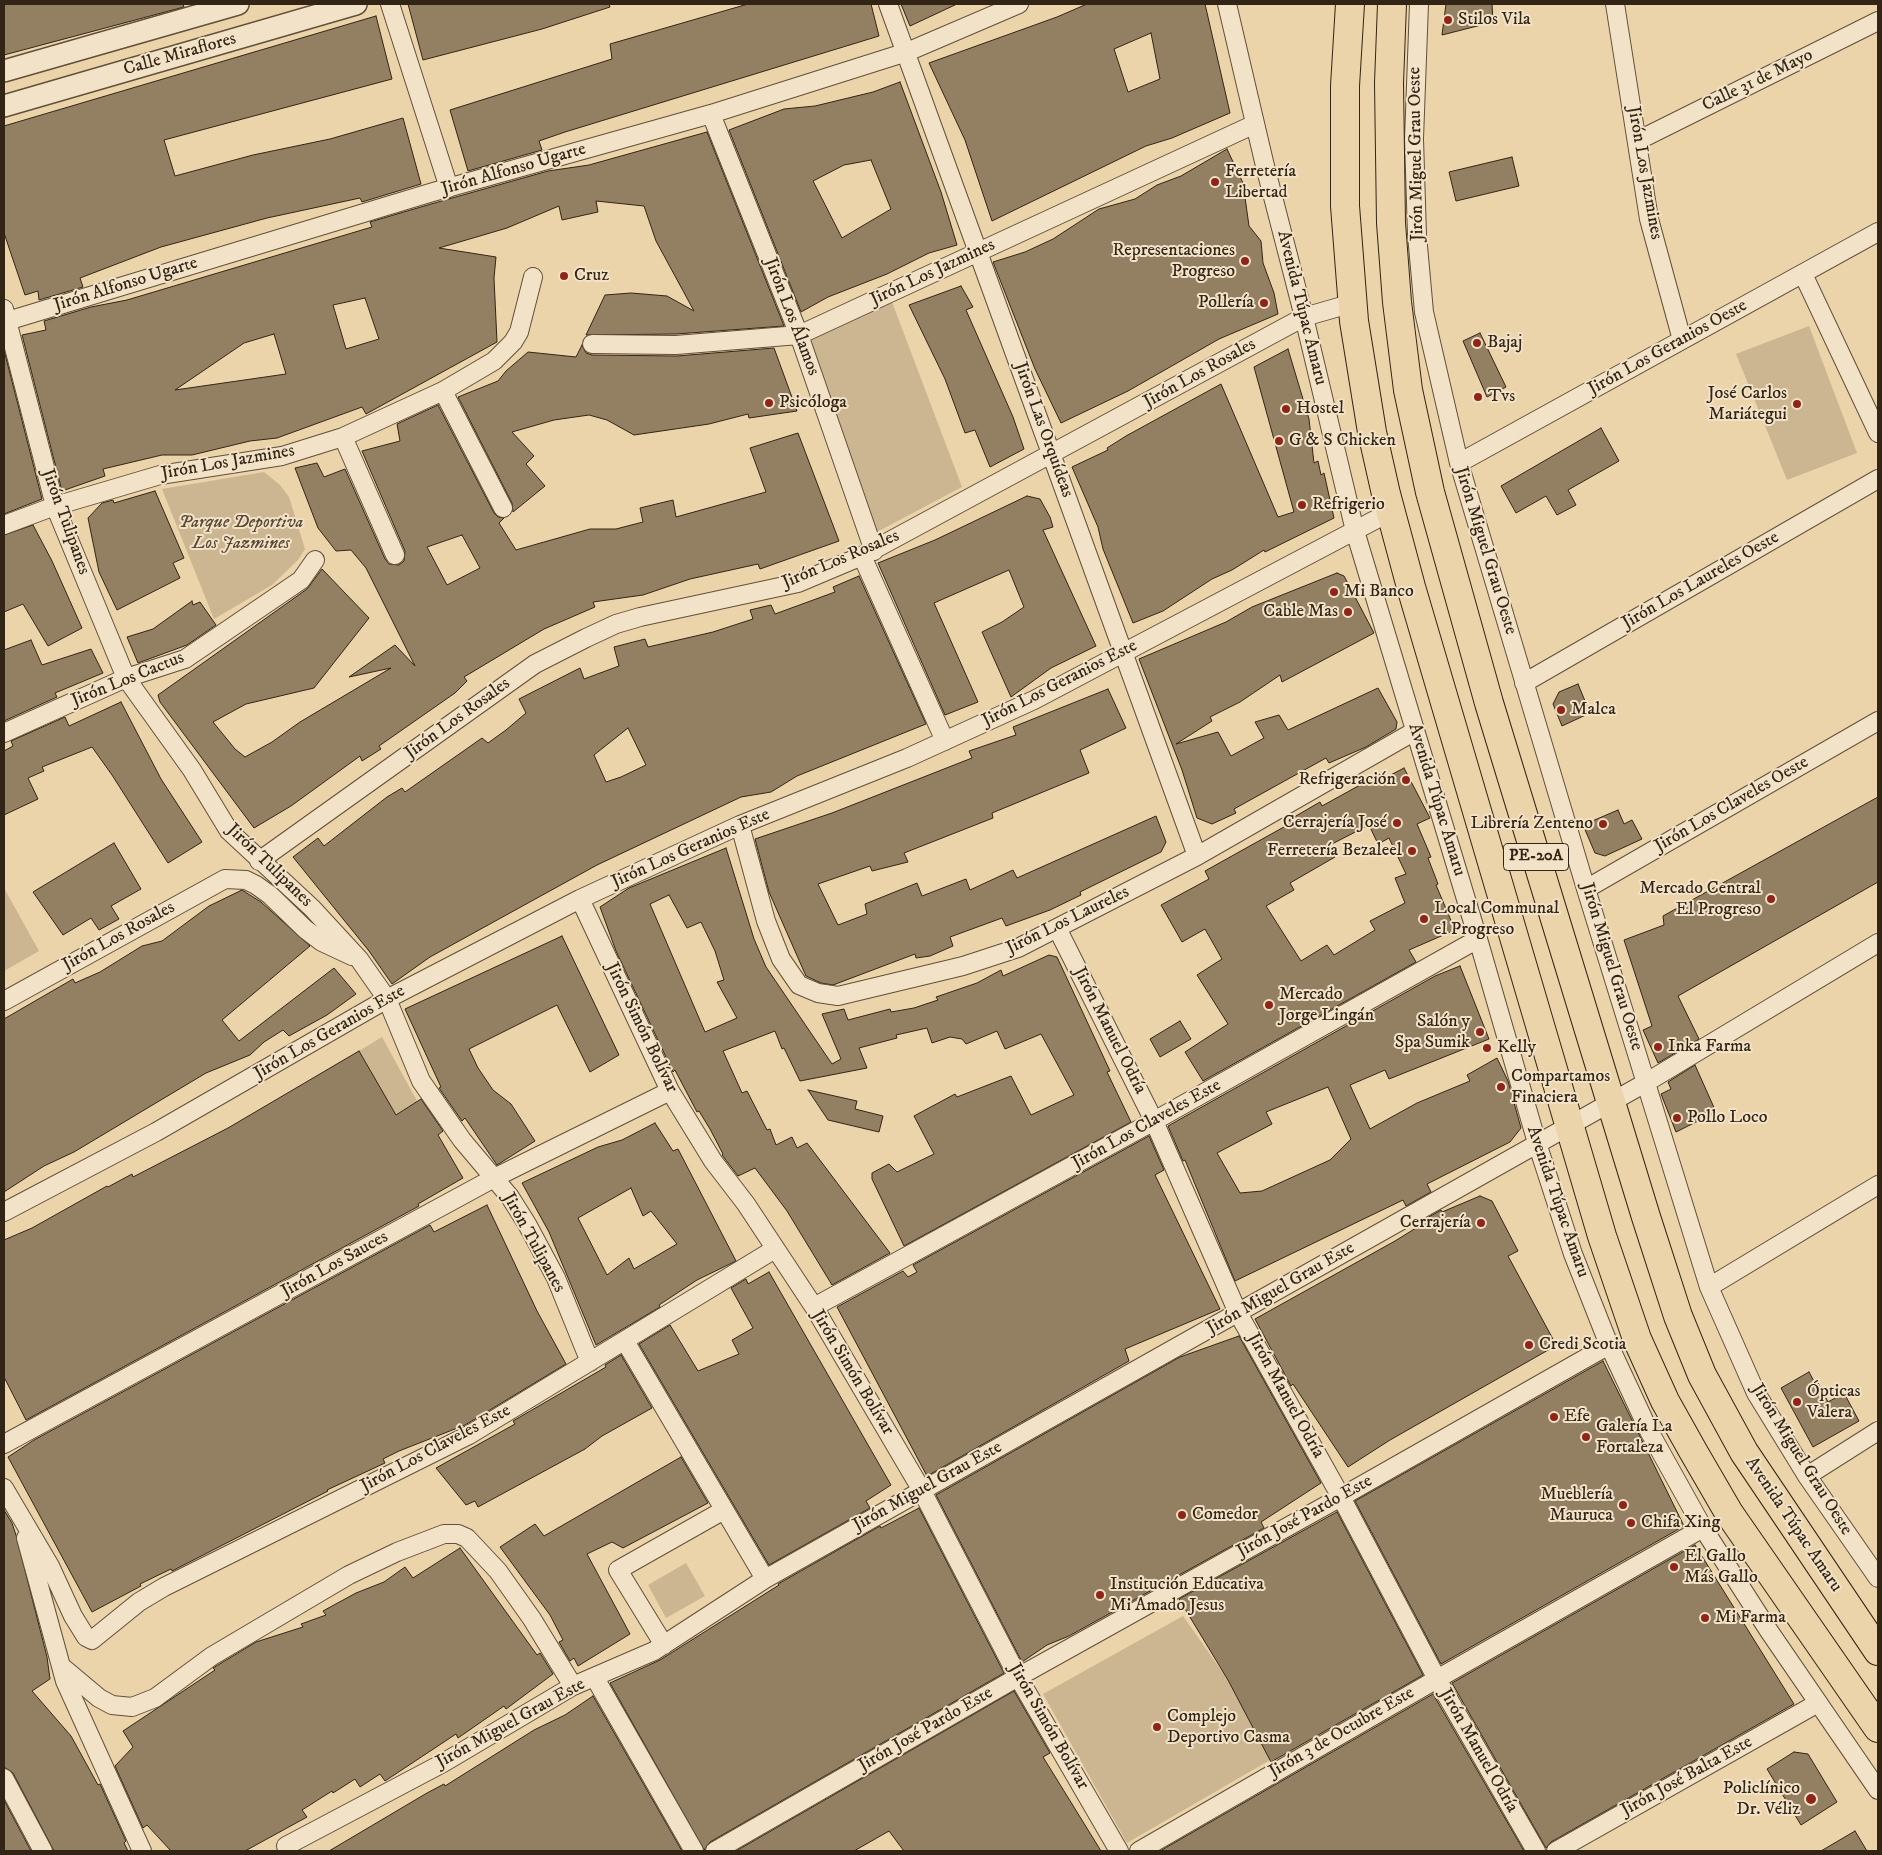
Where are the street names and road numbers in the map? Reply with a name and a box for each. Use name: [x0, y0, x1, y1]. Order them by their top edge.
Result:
street label: Calle Miraflores: [121, 29, 239, 81]
street label: Calle 31 de Mayo: [1699, 45, 1817, 117]
street label: Jirón Miguel Grau Oeste: [1405, 67, 1429, 241]
street label: Jirón Los Jazmines: [1622, 105, 1666, 241]
street label: Jirón Alfonso Ugarte: [439, 139, 589, 201]
street label: Avenida Túpac Amaru: [1271, 229, 1331, 387]
street label: Jirón Los Jazmines: [867, 235, 999, 311]
street label: Jirón Alfonso Ugarte: [51, 253, 201, 317]
street label: Jirón Los Álamos: [759, 255, 823, 379]
street label: Jirón Los Geranios Oeste: [1585, 295, 1751, 401]
street label: Jirón Los Rosales: [1140, 334, 1260, 414]
street label: Jirón Las Orquídeas: [1009, 359, 1077, 501]
street label: Jirón Los Jazmines: [160, 441, 296, 485]
street label: Jirón Miguel Grau Oeste: [1449, 464, 1521, 638]
street label: Jirón Tulipanes: [36, 466, 94, 578]
street label: Jirón Los Rosales: [779, 526, 903, 594]
street label: Jirón Los Laureles Oeste: [1619, 527, 1783, 635]
street label: Jirón Los Geranios Este: [979, 636, 1141, 732]
street label: Jirón Los Cactus: [69, 648, 187, 712]
street label: Jirón Los Rosales: [401, 674, 515, 764]
street label: Avenida Túpac Amaru: [1403, 721, 1469, 879]
street label: Jirón Los Claveles Oeste: [1651, 752, 1813, 858]
street label: Jirón Los Geranios Este: [609, 804, 773, 894]
street label: Jirón Tulipanes: [222, 820, 316, 912]
road number: PE-20A: [1504, 844, 1568, 870]
street label: Jirón Miguel Grau Oeste: [1575, 880, 1647, 1054]
street label: Jirón Los Laureles: [1003, 882, 1133, 960]
street label: Jirón Los Rosales: [59, 897, 179, 977]
street label: Jirón Simón Bolívar: [600, 959, 682, 1097]
street label: Jirón Manuel Odría: [1068, 964, 1150, 1098]
street label: Jirón Los Geranios Este: [251, 981, 409, 1085]
street label: Jirón Los Claveles Este: [1069, 1075, 1225, 1175]
street label: Avenida Túpac Amaru: [1521, 1124, 1593, 1280]
street label: Jirón Tulipanes: [497, 1189, 569, 1297]
street label: Jirón Los Sauces: [278, 1227, 392, 1303]
street label: Jirón Miguel Grau Este: [1203, 1238, 1359, 1340]
street label: Jirón Simón Bolívar: [806, 1307, 898, 1439]
street label: Jirón Manuel Odría: [1242, 1330, 1328, 1462]
street label: Jirón Miguel Grau Oeste: [1746, 1380, 1856, 1540]
street label: Jirón Los Claveles Este: [357, 1400, 515, 1498]
street label: Jirón Miguel Grau Este: [850, 1437, 1006, 1537]
street label: Avenida Túpac Amaru: [1740, 1453, 1846, 1597]
street label: Jirón José Pardo Este: [1234, 1471, 1376, 1563]
street label: Jirón Simón Bolívar: [1003, 1660, 1093, 1794]
street label: Jirón Miguel Grau Este: [433, 1674, 589, 1774]
street label: Jirón José Pardo Este: [855, 1683, 997, 1777]
street label: Jirón 3 de Octubre Este: [1265, 1683, 1419, 1783]
street label: Jirón Manuel Odría: [1434, 1685, 1522, 1817]
street label: Jirón José Balta Este: [1618, 1732, 1756, 1822]

